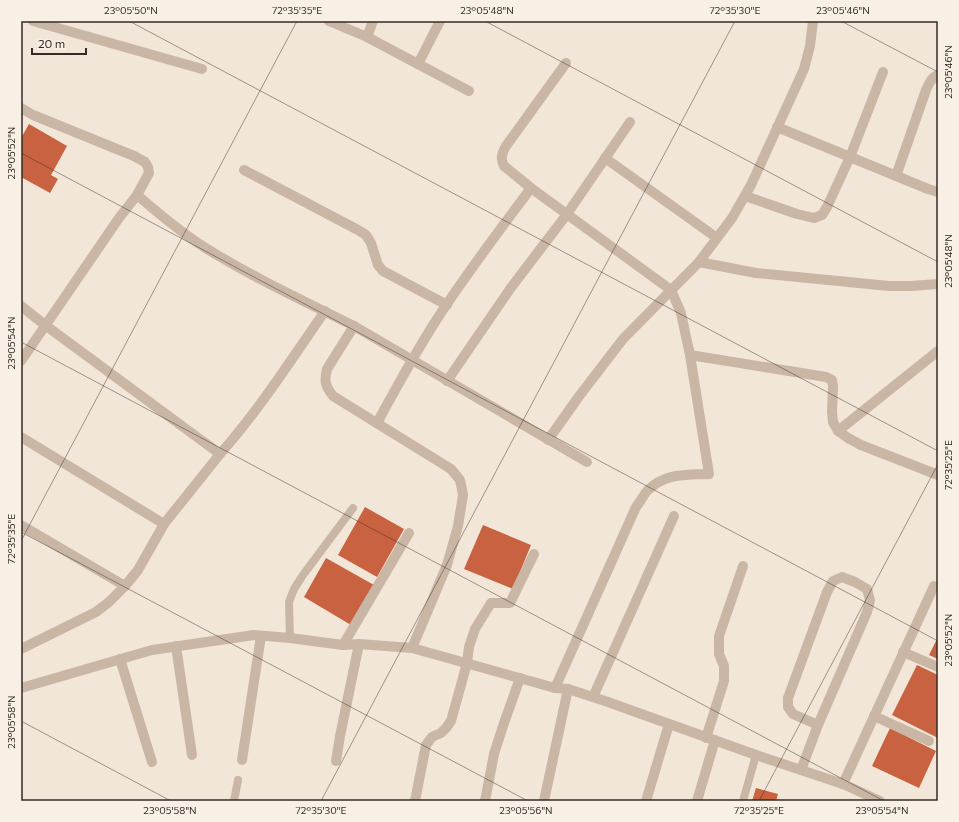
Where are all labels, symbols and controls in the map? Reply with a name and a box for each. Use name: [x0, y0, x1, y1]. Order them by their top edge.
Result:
text: 23°05'50"N: [104, 4, 158, 16]
text: 72°35'35"E: [272, 4, 322, 16]
text: 23°05'48"N: [460, 4, 514, 16]
text: 72°35'30"E: [710, 4, 761, 16]
text: 23°05'46"N: [816, 4, 870, 16]
scale bar: [32, 30, 86, 56]
text: 20 m: [38, 36, 65, 50]
text: 23°05'46"N: [942, 45, 954, 99]
text: 23°05'52"N: [5, 127, 17, 179]
text: 23°05'48"N: [942, 234, 954, 288]
text: 23°05'54"N: [5, 316, 17, 370]
text: 72°35'25"E: [942, 440, 954, 490]
text: 72°35'35"E: [5, 514, 17, 564]
text: 23°05'52"N: [942, 614, 954, 666]
text: 23°05'58"N: [5, 695, 17, 749]
text: 23°05'58"N: [143, 804, 197, 816]
text: 72°35'30"E: [296, 804, 347, 816]
text: 23°05'56"N: [499, 804, 553, 816]
text: 72°35'25"E: [734, 804, 784, 816]
text: 23°05'54"N: [855, 804, 909, 816]

